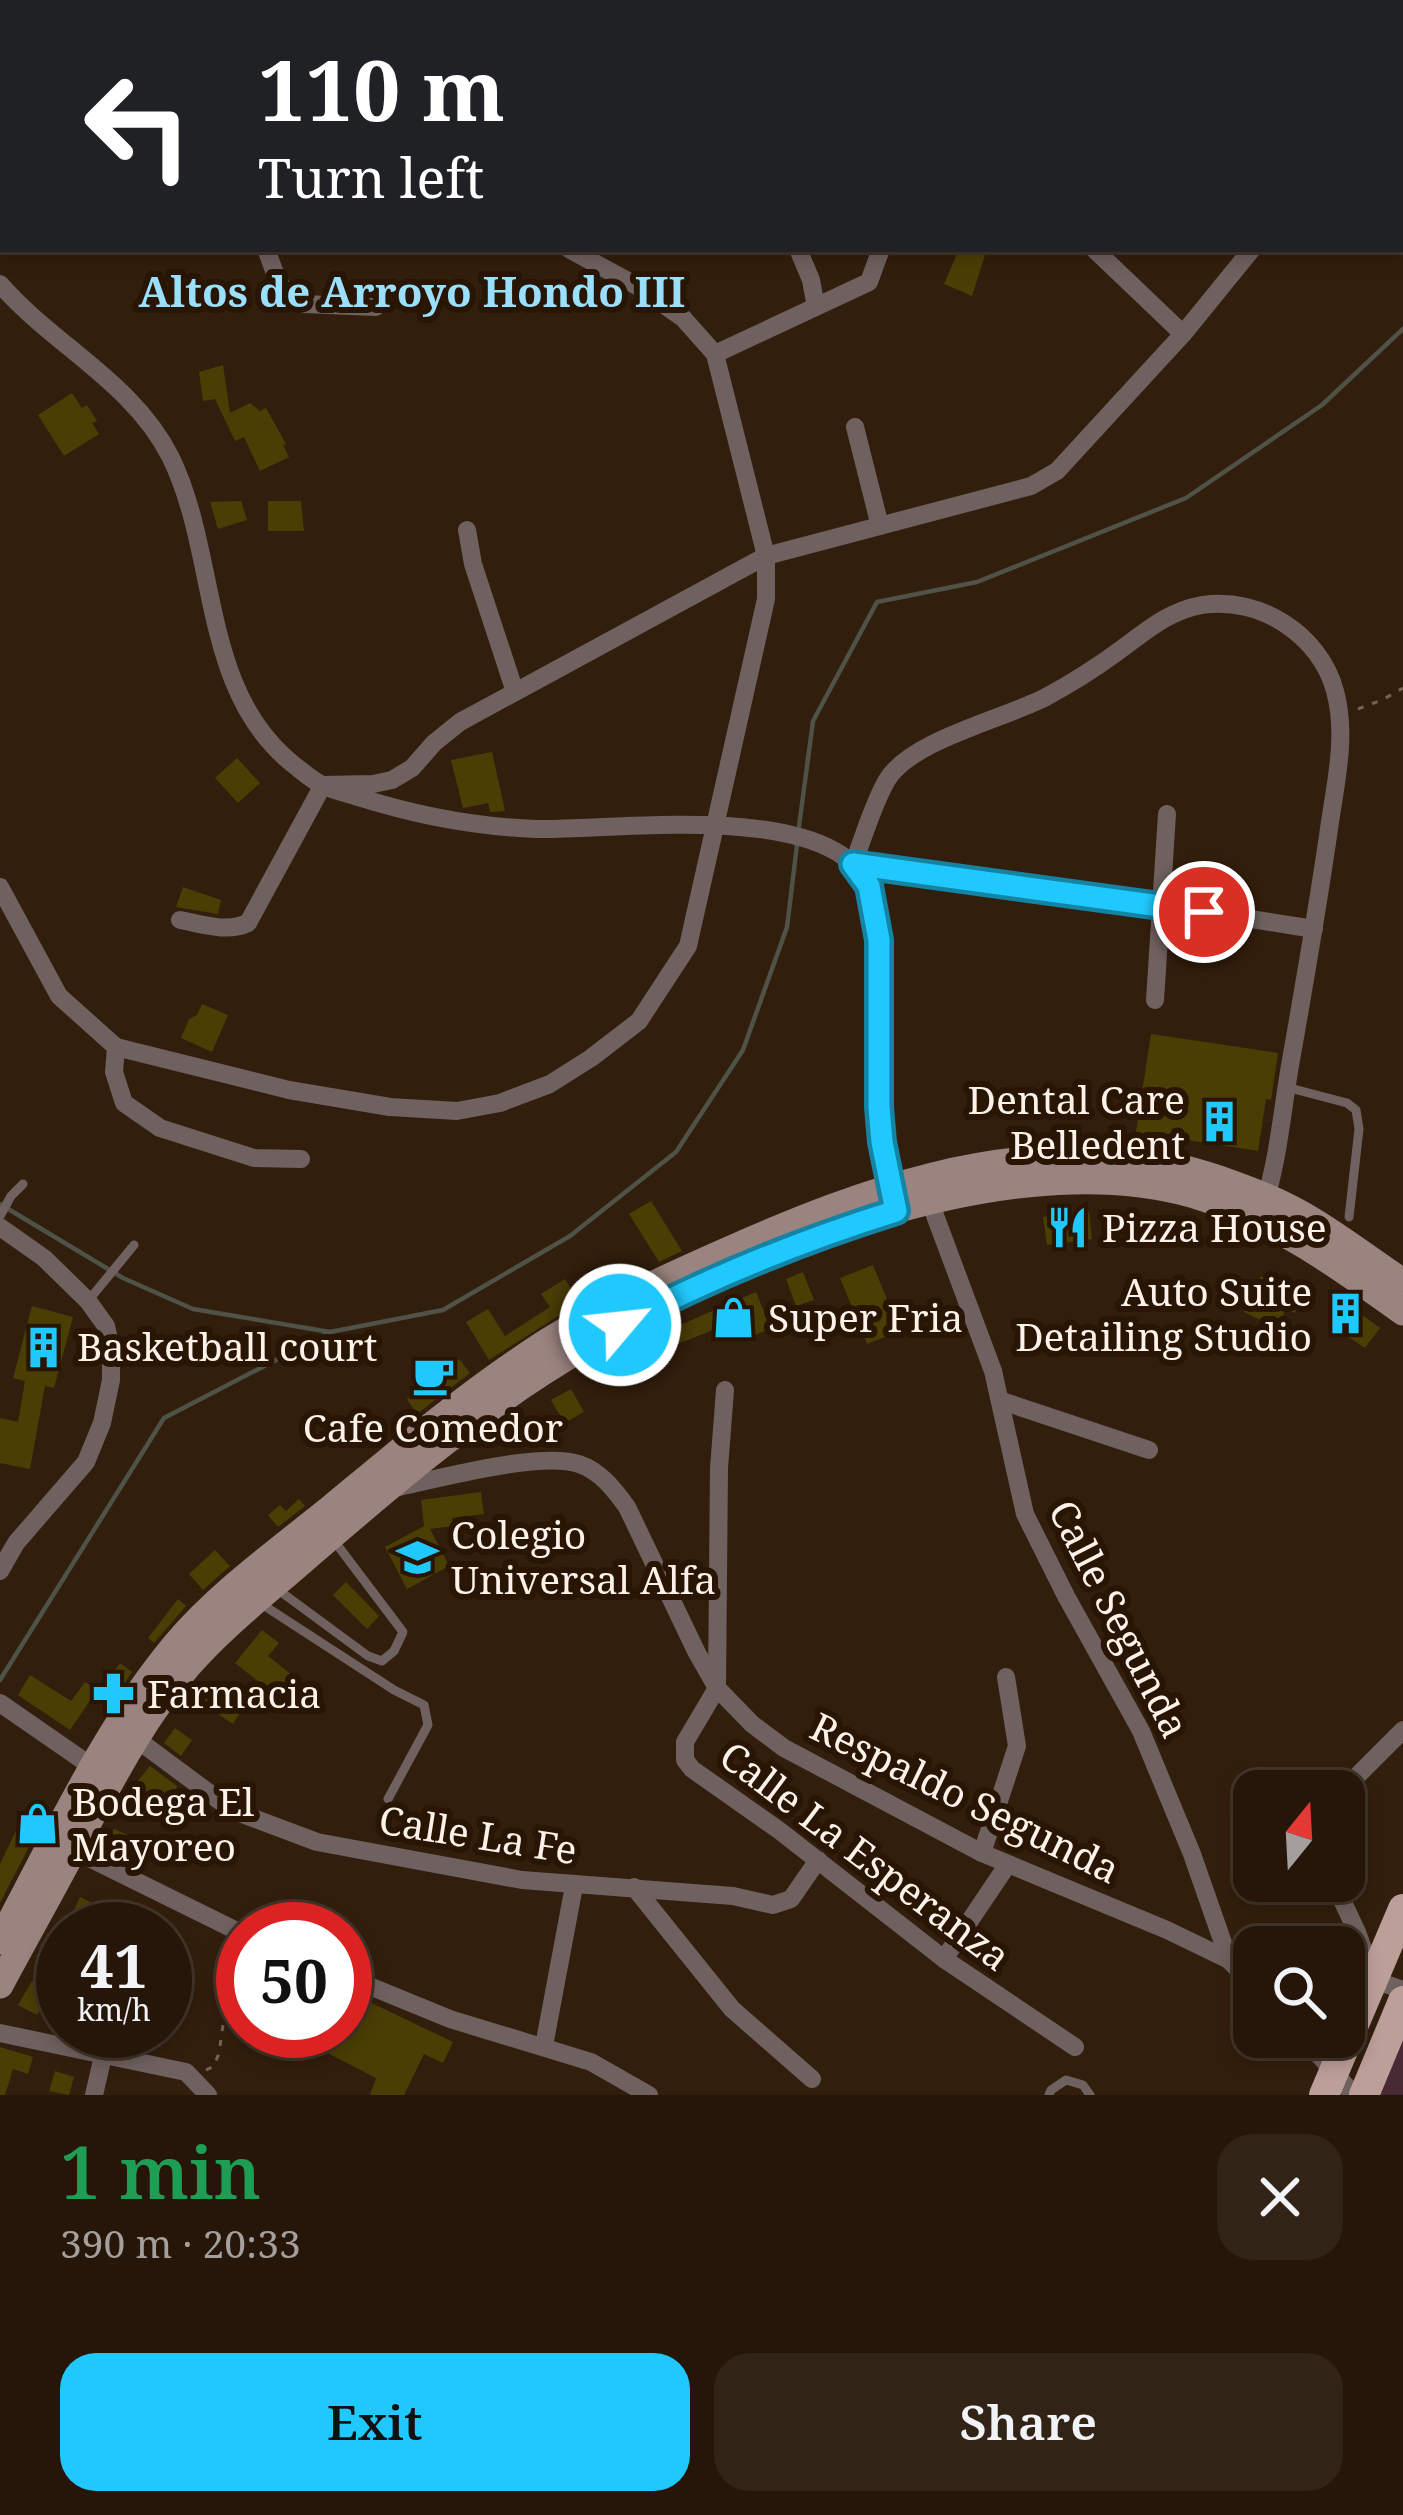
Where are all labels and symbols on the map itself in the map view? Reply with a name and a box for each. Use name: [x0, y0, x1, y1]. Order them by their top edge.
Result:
district label: Altos de Arroyo Hondo III: [139, 262, 685, 319]
pin: [1153, 861, 1255, 963]
place label: Dental Care Belledent: [968, 1072, 1185, 1170]
building icon: Dental Care Belledent: [1196, 1099, 1242, 1145]
place label: Pizza House: [1102, 1200, 1327, 1253]
restaurant icon: Pizza House: [1045, 1205, 1091, 1251]
position arrow: [557, 1262, 683, 1388]
place label: Auto Suite Detailing Studio: [1015, 1264, 1312, 1362]
place label: Super Fria: [768, 1290, 963, 1343]
building icon: Auto Suite Detailing Studio: [1323, 1291, 1369, 1337]
shop icon: Super Fria: [711, 1295, 757, 1341]
place label: Basketball court: [77, 1319, 377, 1372]
building icon: Basketball court: [20, 1324, 66, 1370]
cafe icon: Cafe Comedor: [410, 1353, 456, 1399]
place label: Cafe Comedor: [303, 1400, 563, 1453]
street label: Calle Segunda: [1038, 1490, 1203, 1746]
place label: Colegio Universal Alfa: [451, 1507, 716, 1605]
school or university icon: Colegio Universal Alfa: [394, 1534, 440, 1580]
place label: Farmacia: [147, 1666, 321, 1719]
pharmacy icon: Farmacia: [90, 1671, 136, 1717]
street label: Respaldo Segunda: [802, 1699, 1129, 1894]
street label: Calle La Esperanza: [710, 1728, 1022, 1982]
north arrow: [1233, 1770, 1365, 1902]
place label: Bodega El Mayoreo: [72, 1774, 254, 1872]
street label: Calle La Fe: [375, 1792, 581, 1875]
shop icon: Bodega El Mayoreo: [15, 1801, 61, 1847]
speed limit sign: 50: [216, 1902, 372, 2058]

